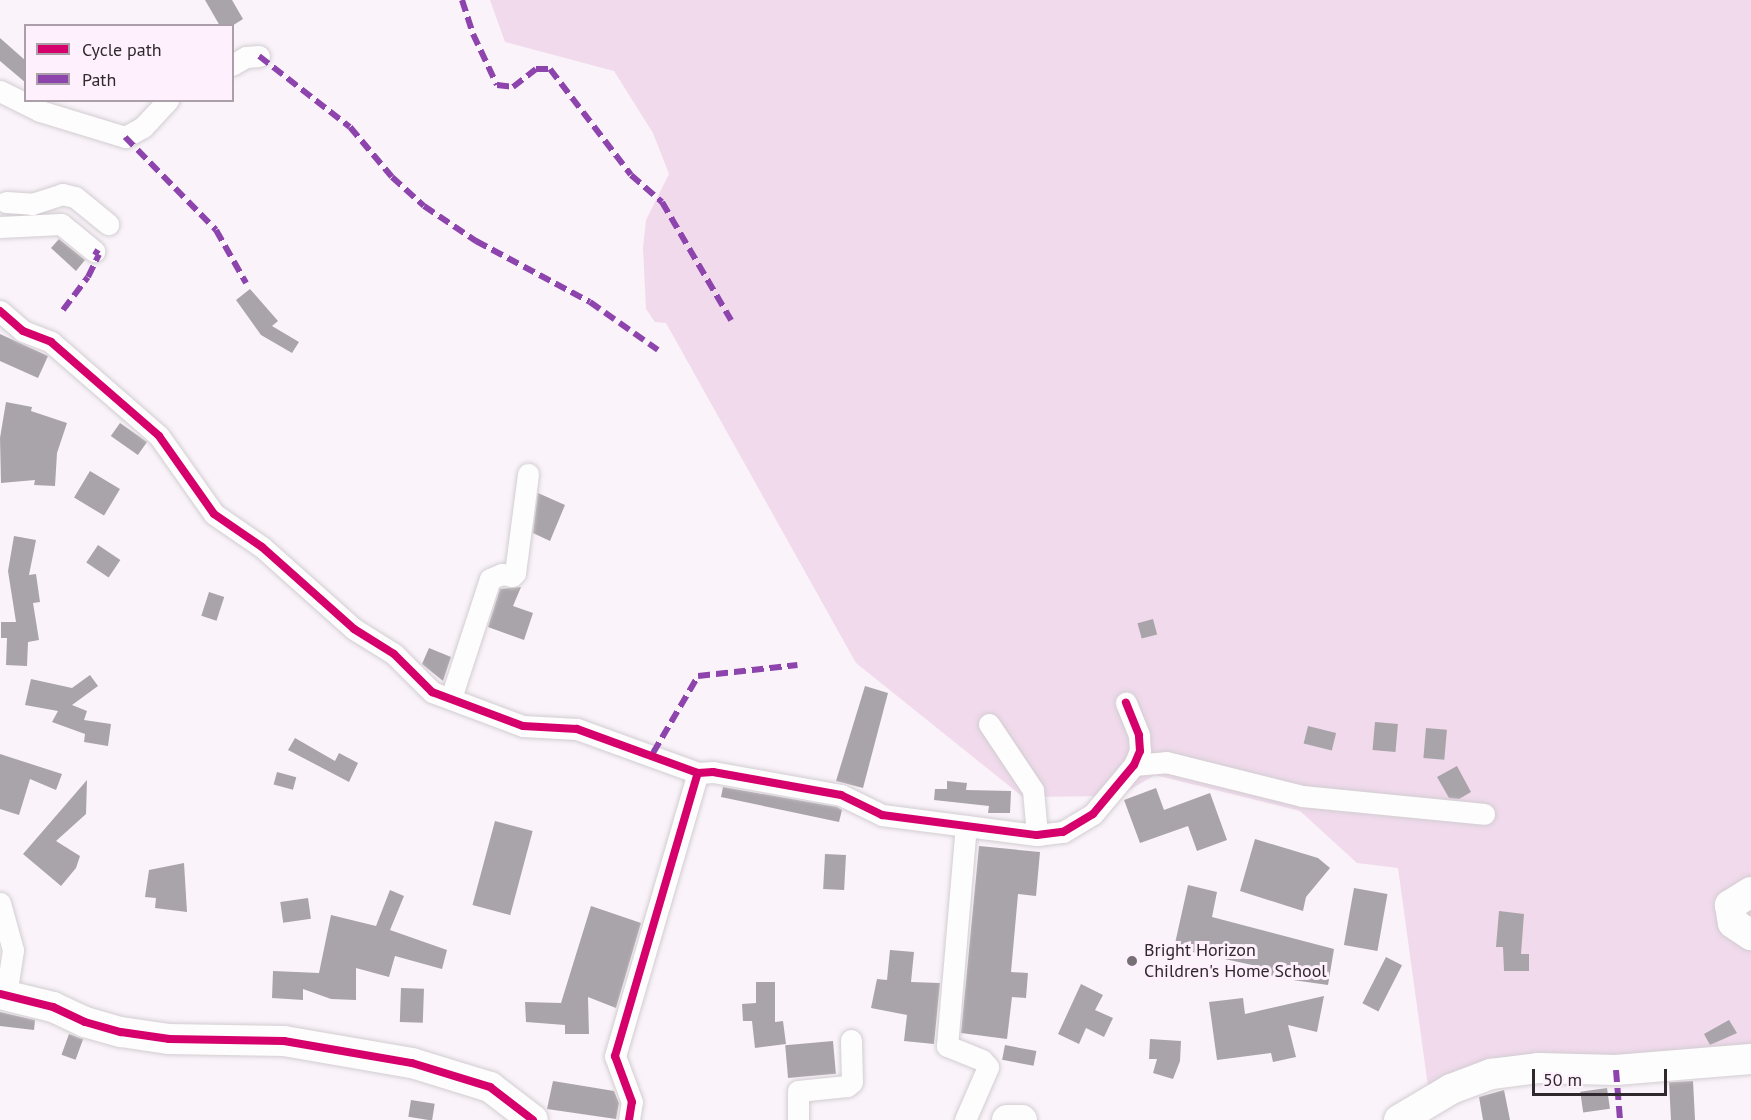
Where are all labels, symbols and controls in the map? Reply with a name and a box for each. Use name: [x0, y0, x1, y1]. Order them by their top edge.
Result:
legend: [24, 24, 234, 102]
text: Cycle path: [82, 38, 162, 61]
text: Path: [82, 68, 116, 91]
place label: Bright Horizon Children's Home School: [1144, 940, 1327, 982]
marker: Bright Horizon Children's Home School: [1125, 954, 1139, 968]
scale bar: [1535, 1057, 1670, 1095]
text: 50 m: [1543, 1068, 1582, 1091]

